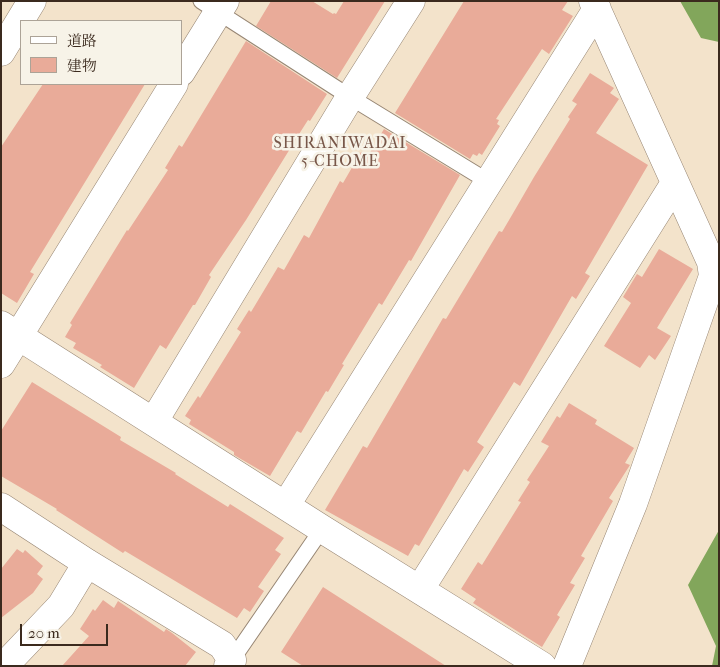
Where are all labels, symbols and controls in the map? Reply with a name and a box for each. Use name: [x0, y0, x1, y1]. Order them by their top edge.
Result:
legend: [20, 20, 182, 85]
text: 道路: [67, 32, 97, 50]
text: 建物: [67, 57, 97, 75]
district label: SHIRANIWADAI 5-CHOME: [272, 134, 408, 172]
scale bar: [22, 614, 110, 646]
text: 20 m: [28, 624, 60, 642]

